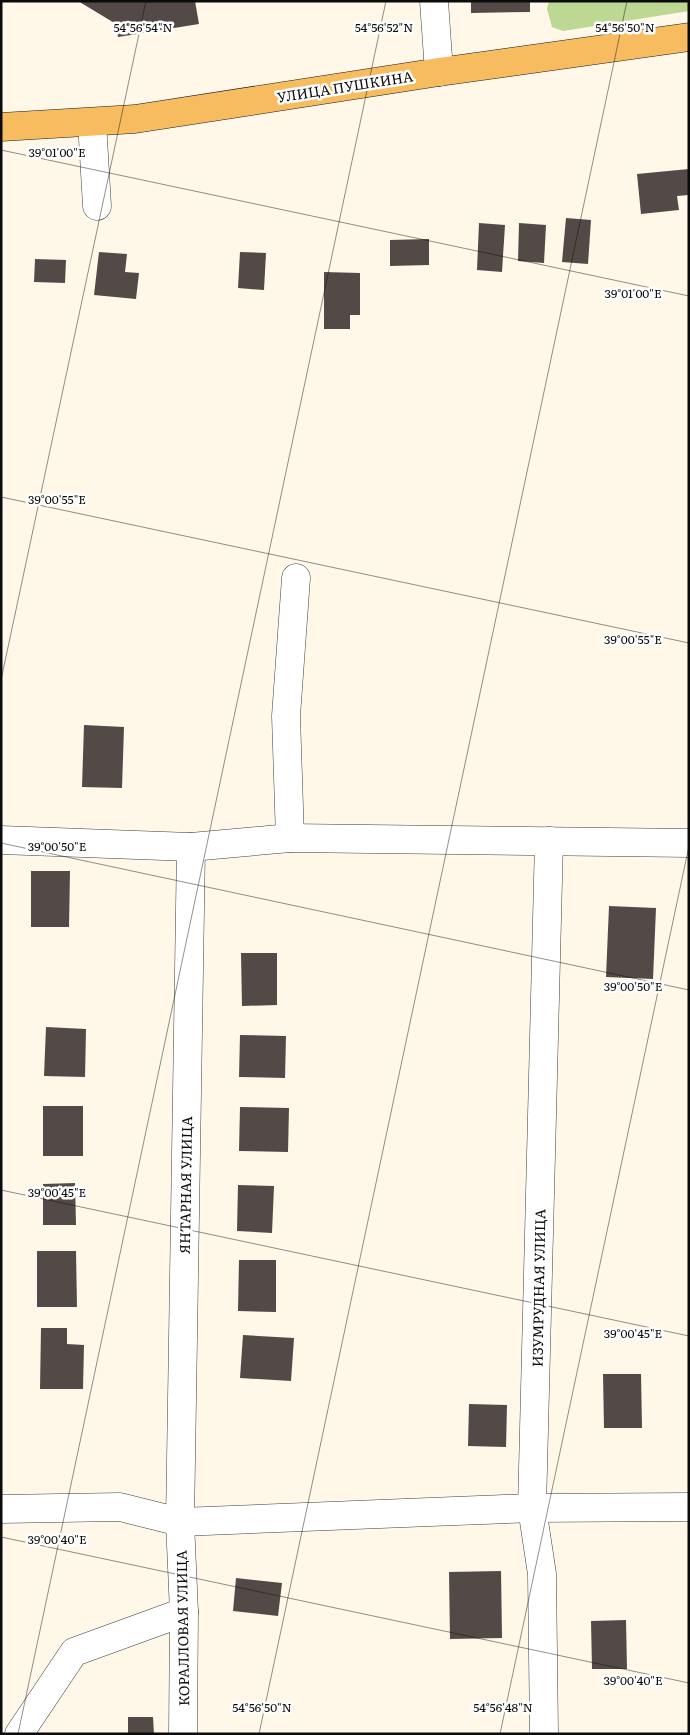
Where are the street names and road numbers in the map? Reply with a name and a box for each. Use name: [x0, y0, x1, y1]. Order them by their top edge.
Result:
street label: УЛИЦА ПУШКИНА: [276, 65, 415, 107]
street label: ЯНТАРНАЯ УЛИЦА: [174, 1115, 196, 1254]
street label: ИЗУМРУДНАЯ УЛИЦА: [527, 1208, 549, 1367]
street label: КОРАЛЛОВАЯ УЛИЦА: [171, 1549, 193, 1706]

